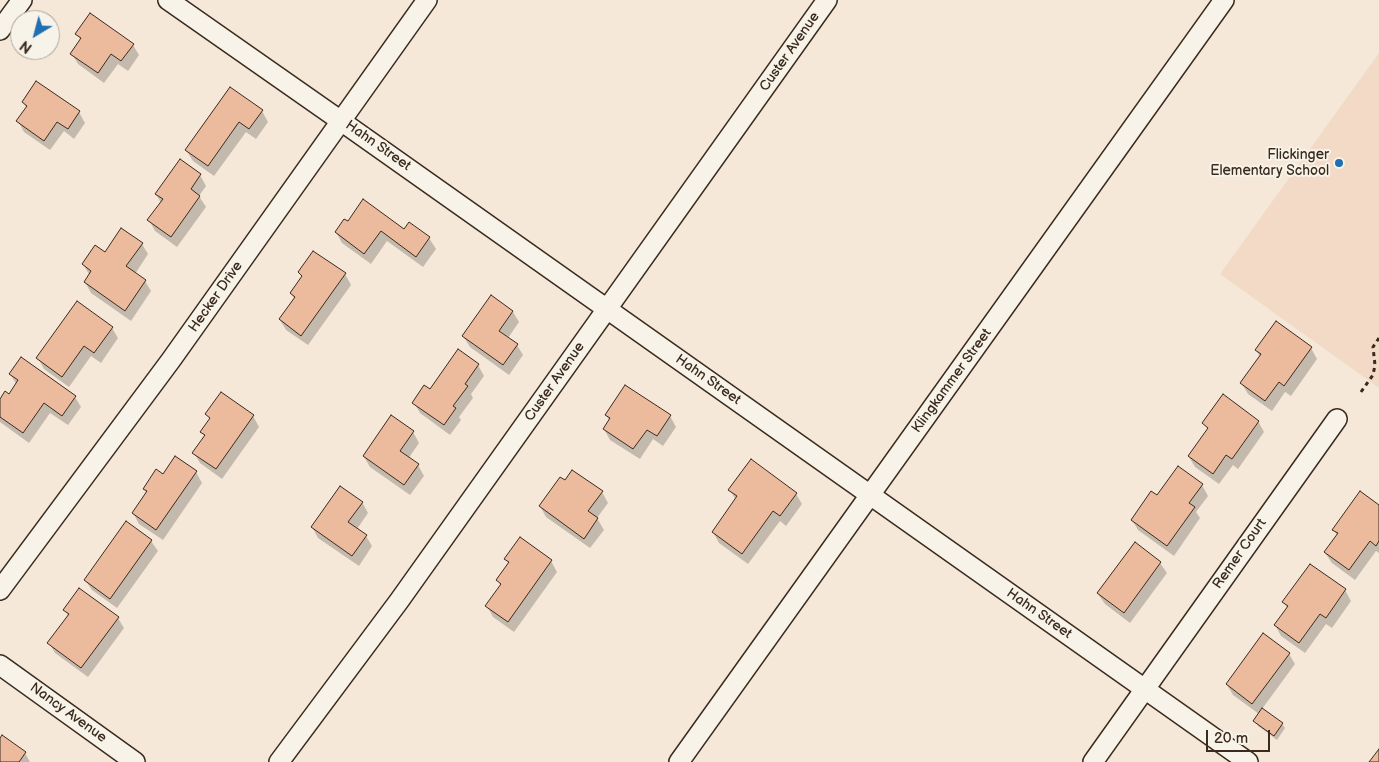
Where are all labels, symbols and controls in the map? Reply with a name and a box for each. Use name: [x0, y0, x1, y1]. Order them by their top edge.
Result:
street label: Custer Avenue: [757, 9, 823, 95]
north arrow: [10, 10, 60, 60]
text: N: [17, 37, 36, 57]
street label: Hahn Street: [342, 117, 414, 175]
place label: Flickinger Elementary School: [1210, 147, 1329, 180]
marker: Flickinger Elementary School: [1333, 157, 1345, 169]
street label: Hecker Drive: [185, 258, 247, 336]
street label: Klingkammer Street: [909, 326, 995, 436]
street label: Custer Avenue: [522, 339, 588, 425]
street label: Hahn Street: [672, 351, 744, 409]
street label: Remer Court: [1210, 516, 1270, 592]
street label: Hahn Street: [1003, 585, 1075, 643]
street label: Nancy Avenue: [26, 680, 110, 746]
scale bar: [1209, 720, 1273, 752]
text: 20 m: [1214, 729, 1248, 748]

